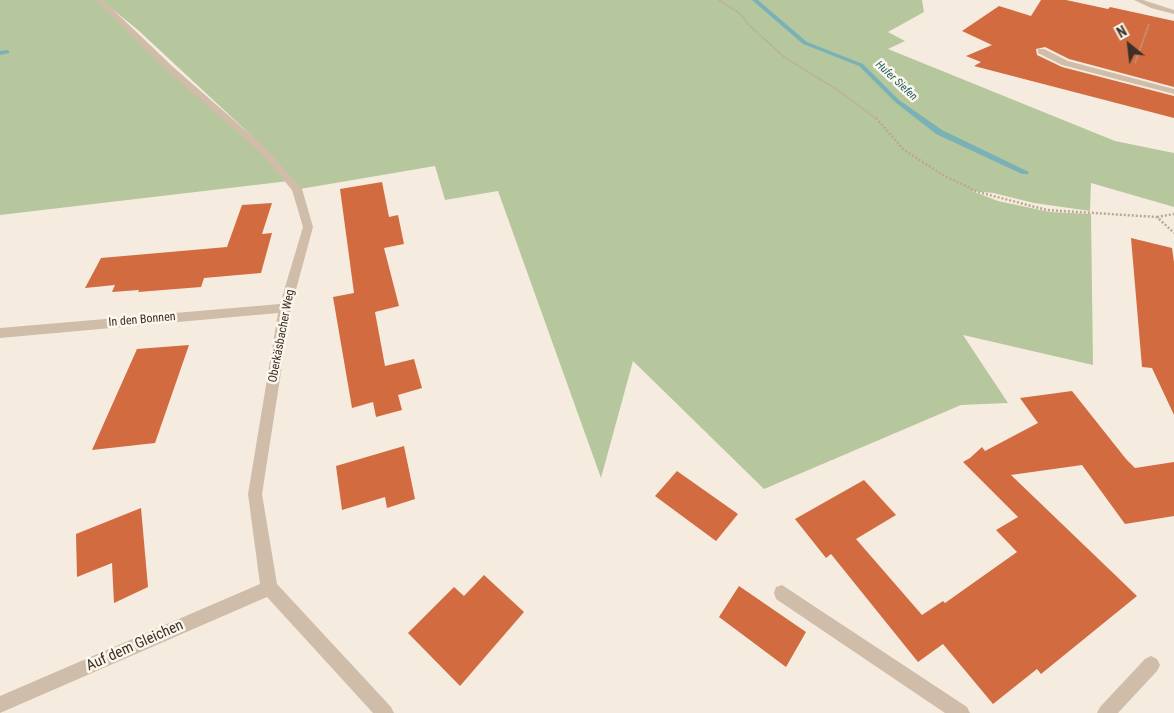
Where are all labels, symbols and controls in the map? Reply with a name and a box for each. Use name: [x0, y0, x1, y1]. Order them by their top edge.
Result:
north arrow: [1104, 20, 1154, 70]
text: N: [1114, 23, 1129, 41]
water label: Hufer Siefen: [872, 58, 920, 104]
street label: Oberkäsbacher Weg: [266, 288, 298, 384]
street label: In den Bonnen: [108, 310, 176, 330]
street label: Auf dem Gleichen: [84, 617, 186, 675]

